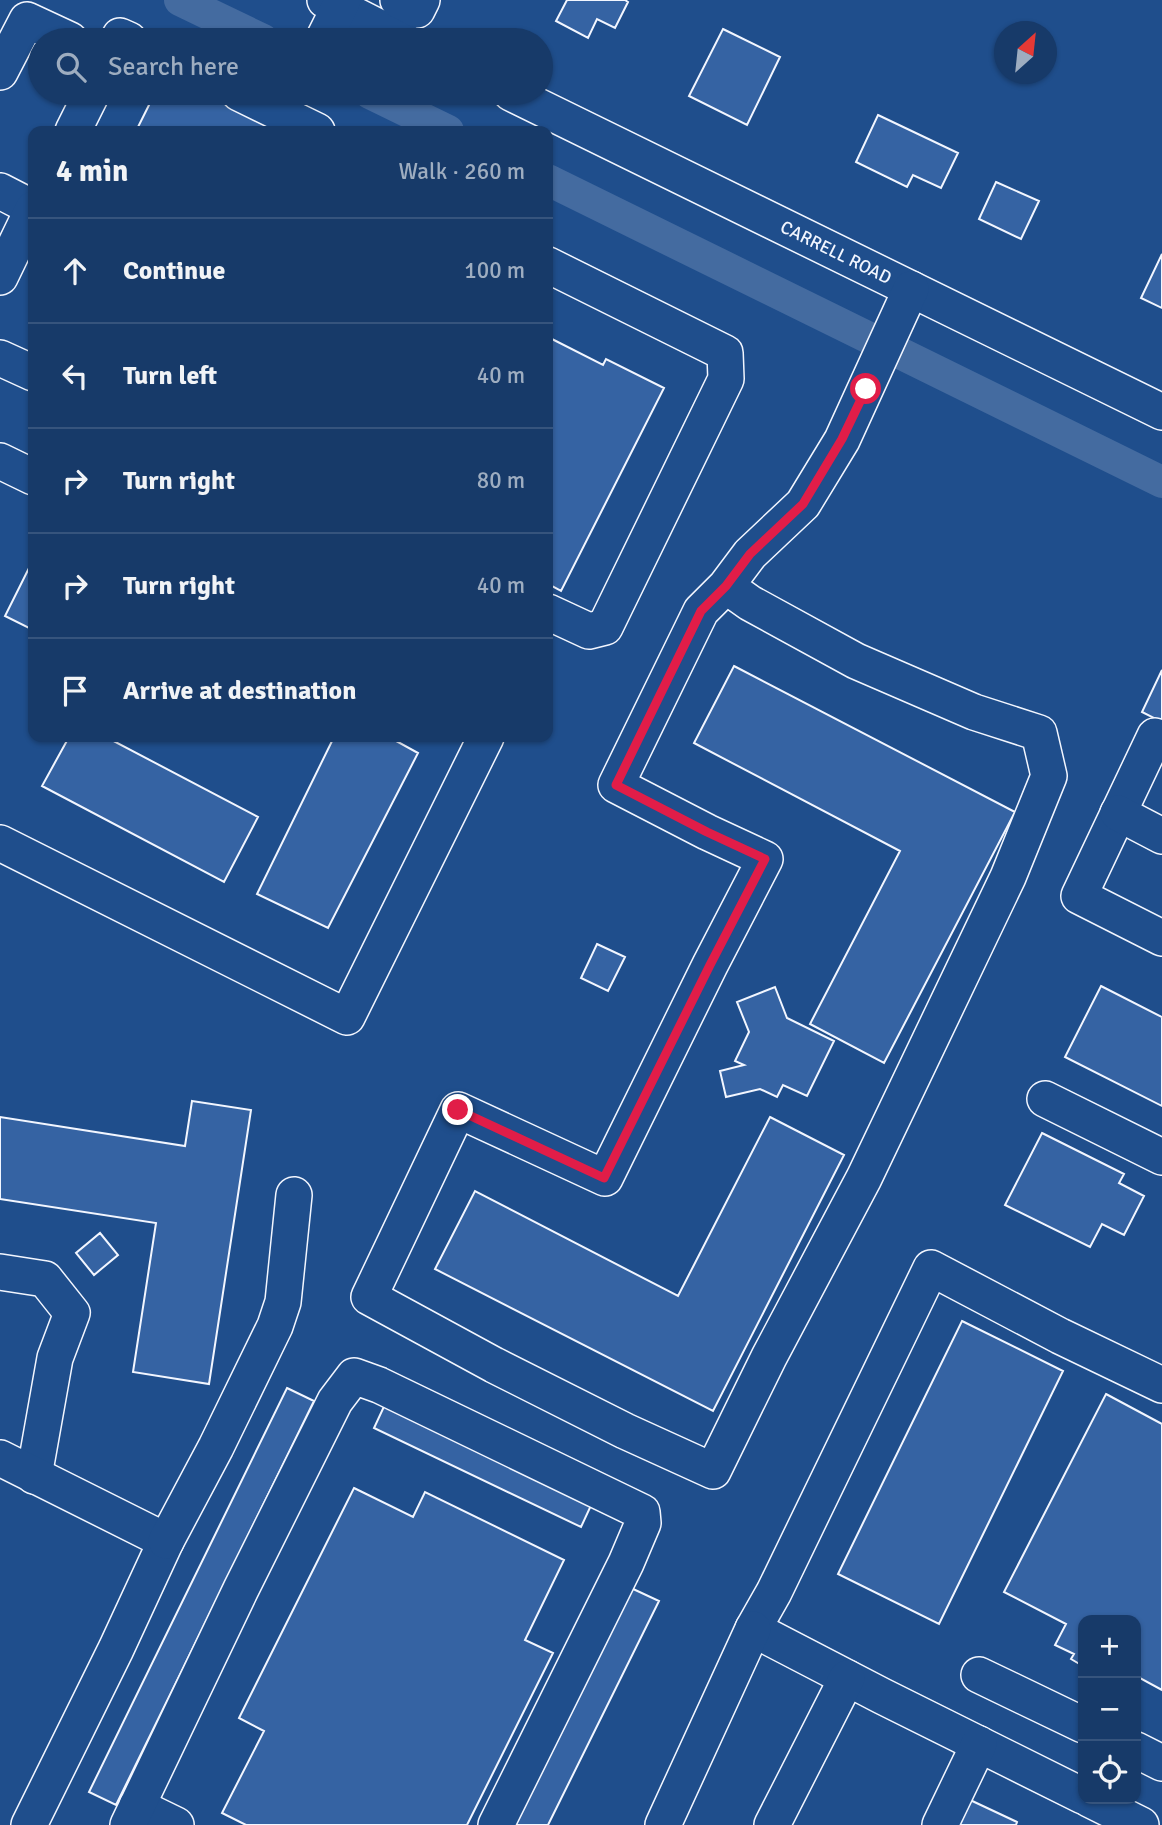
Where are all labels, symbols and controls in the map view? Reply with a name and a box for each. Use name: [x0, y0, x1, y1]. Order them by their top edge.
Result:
north arrow: [994, 21, 1057, 84]
search box: [28, 28, 553, 105]
icon: search: [52, 48, 90, 86]
text: Search here: [108, 51, 239, 83]
text: 4 min: [56, 153, 128, 190]
text: Walk · 260 m: [399, 157, 525, 186]
street label: CARRELL ROAD: [777, 216, 895, 289]
icon: ahead: [56, 252, 94, 290]
text: Continue: [123, 255, 225, 287]
text: 100 m: [464, 256, 525, 285]
icon: left: [56, 357, 94, 395]
text: Turn left: [123, 360, 217, 392]
text: 40 m: [477, 361, 525, 390]
route start: [850, 373, 881, 404]
icon: right: [56, 462, 94, 500]
text: Turn right: [123, 465, 235, 497]
text: 80 m: [477, 466, 525, 495]
icon: right: [56, 567, 94, 605]
text: Turn right: [123, 570, 235, 602]
text: 40 m: [477, 571, 525, 600]
icon: arrive: [56, 672, 94, 710]
text: Arrive at destination: [123, 675, 356, 707]
route end: [442, 1094, 473, 1125]
map controls: [1078, 1615, 1141, 1804]
button: +: [1078, 1615, 1141, 1678]
button: −: [1078, 1678, 1141, 1741]
button: locate: [1078, 1741, 1141, 1804]

